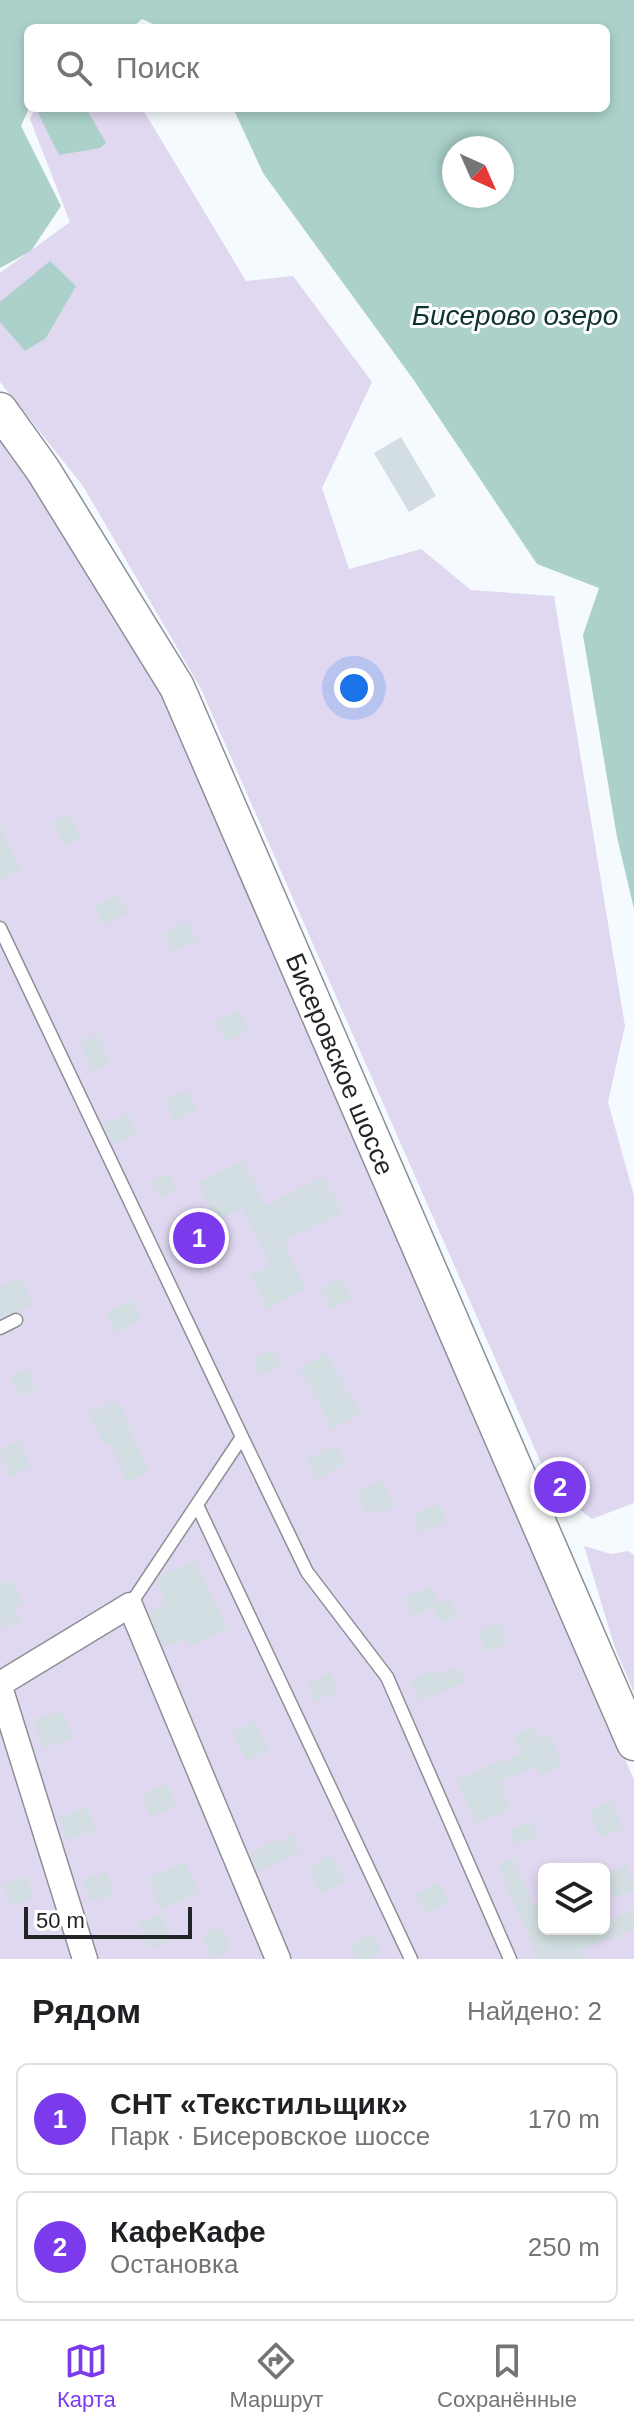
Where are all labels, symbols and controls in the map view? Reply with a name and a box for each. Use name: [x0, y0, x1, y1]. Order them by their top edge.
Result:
search box: [24, 24, 610, 112]
icon: search: [52, 46, 96, 90]
text: Поиск: [116, 51, 199, 84]
north arrow: [442, 136, 514, 208]
water label: Бисерово озеро: [412, 300, 618, 331]
your location: [334, 668, 374, 708]
street label: Бисеровское шоссе: [280, 949, 400, 1179]
pin: 1: [173, 1208, 225, 1268]
pin: 2: [534, 1457, 586, 1517]
map controls: [538, 1863, 610, 1935]
button: layers: [538, 1863, 610, 1935]
scale bar: [24, 1903, 192, 1939]
text: 50 m: [36, 1908, 85, 1933]
text: Рядом: [32, 1992, 141, 2030]
text: Найдено: 2: [467, 1996, 602, 2026]
text: СНТ «Текстильщик»: [110, 2087, 408, 2120]
text: 1: [53, 2104, 67, 2134]
text: 170 m: [528, 2104, 600, 2134]
text: Парк · Бисеровское шоссе: [110, 2121, 430, 2151]
text: КафеКафе: [110, 2215, 266, 2248]
text: 2: [53, 2232, 67, 2262]
text: 250 m: [528, 2232, 600, 2262]
text: Остановка: [110, 2249, 238, 2279]
tab: Карта: [57, 2339, 116, 2413]
tab: Маршрут: [230, 2339, 323, 2413]
tab: Сохранённые: [437, 2339, 577, 2413]

